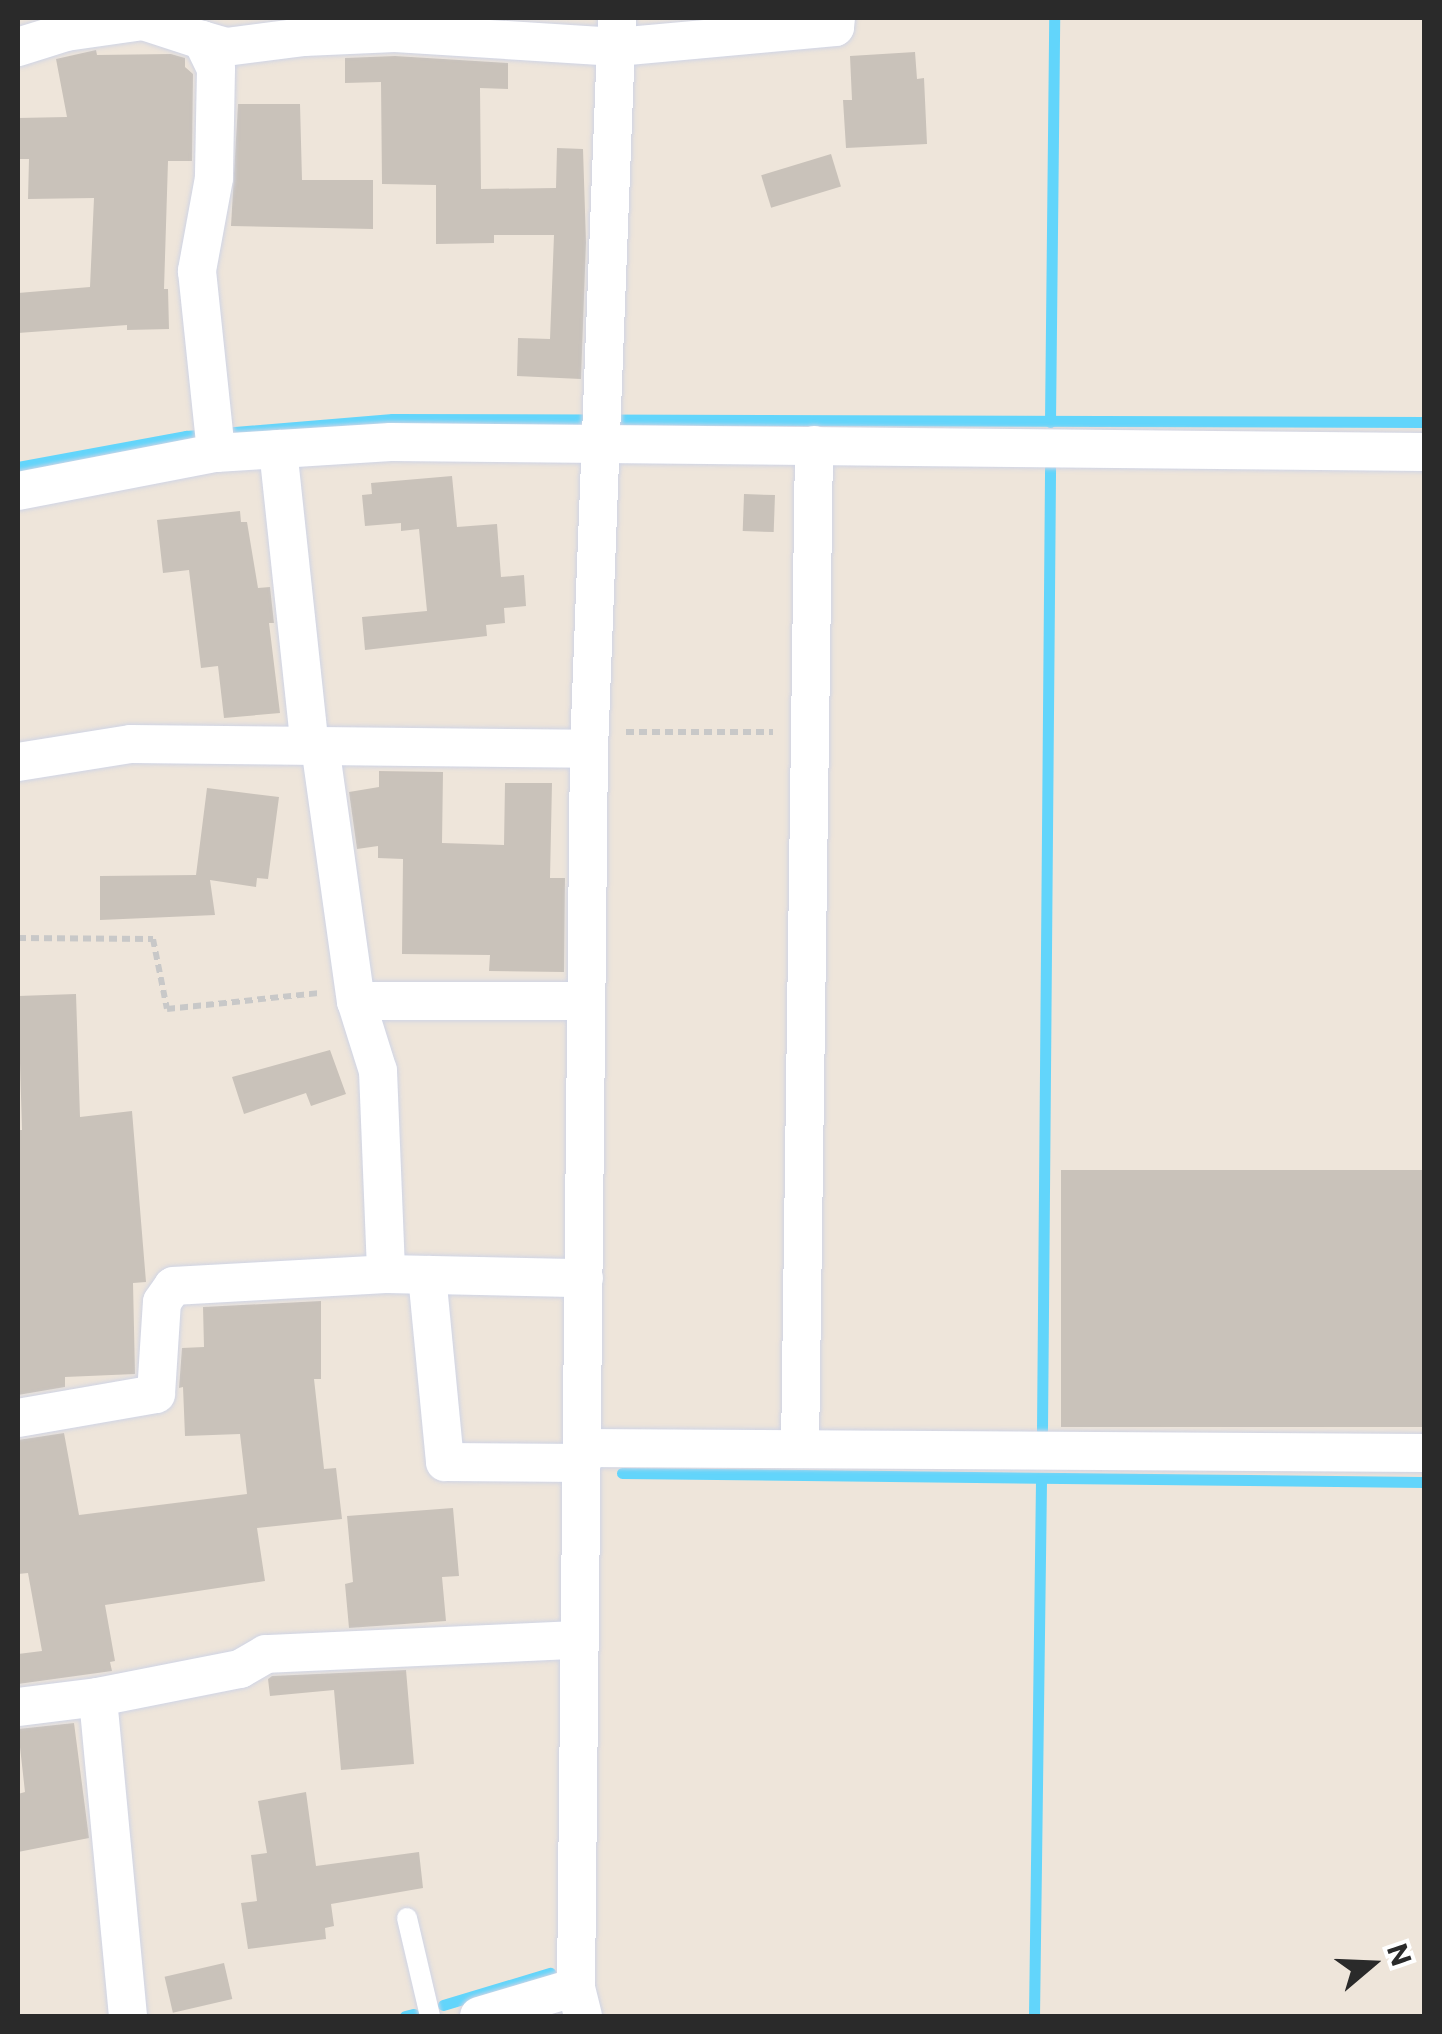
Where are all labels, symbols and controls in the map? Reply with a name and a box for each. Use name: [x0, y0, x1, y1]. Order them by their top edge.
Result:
north arrow: [1322, 1914, 1422, 2014]
text: N: [1381, 1939, 1420, 1970]

